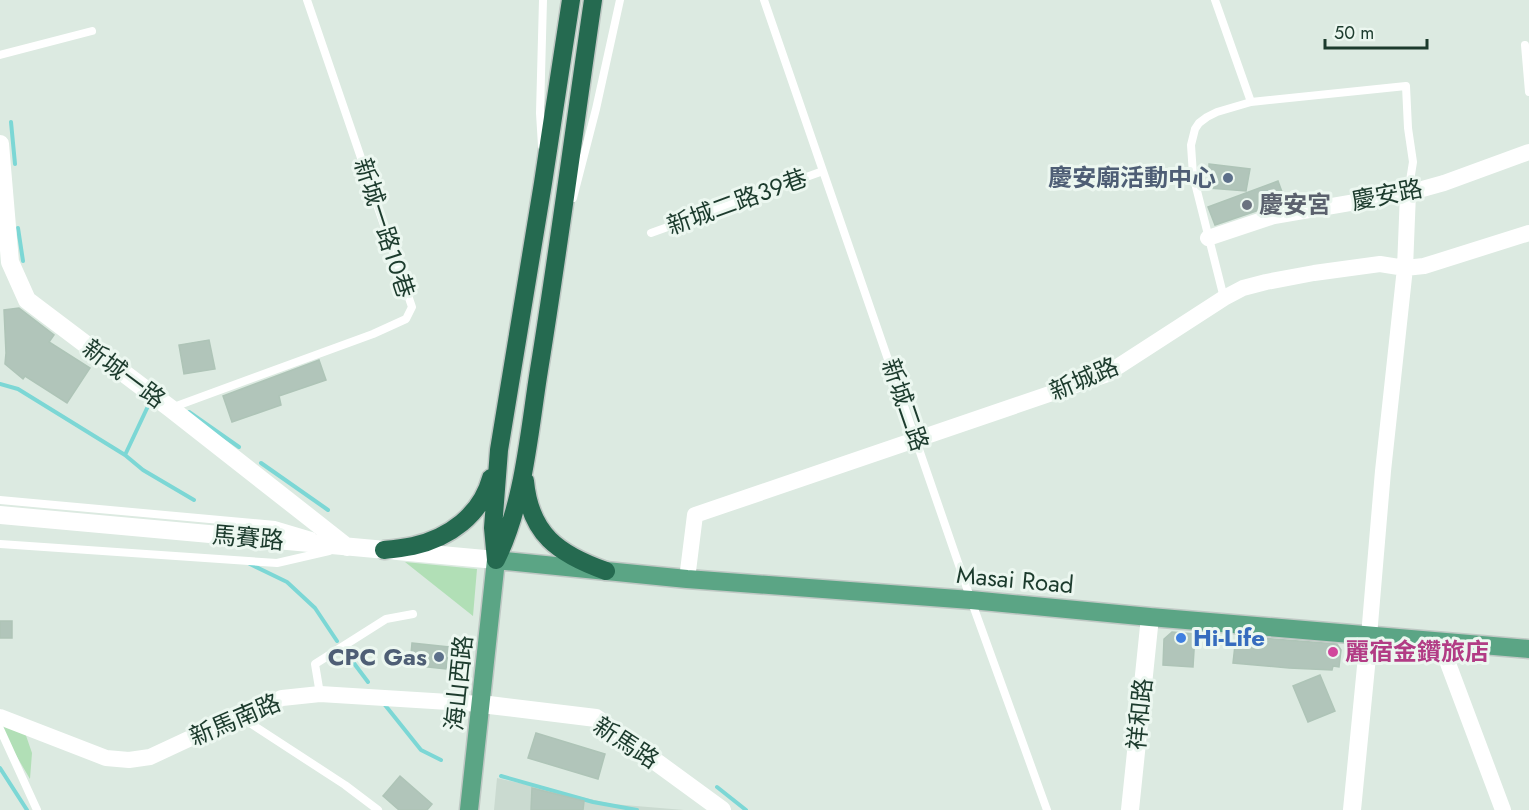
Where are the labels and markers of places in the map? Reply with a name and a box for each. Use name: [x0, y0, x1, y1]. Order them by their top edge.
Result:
place label: 慶安廟活動中心: [1048, 160, 1216, 195]
marker: 慶安廟活動中心: [1221, 171, 1235, 185]
place label: 慶安宮: [1259, 187, 1331, 222]
marker: 慶安宮: [1240, 198, 1254, 212]
place label: Hi-Life: [1193, 620, 1265, 655]
marker: Hi-Life: [1174, 631, 1188, 645]
place label: 麗宿金鑽旅店: [1345, 634, 1489, 669]
place label: CPC Gas: [328, 639, 427, 674]
marker: 麗宿金鑽旅店: [1326, 645, 1340, 659]
marker: CPC Gas: [432, 650, 446, 664]

